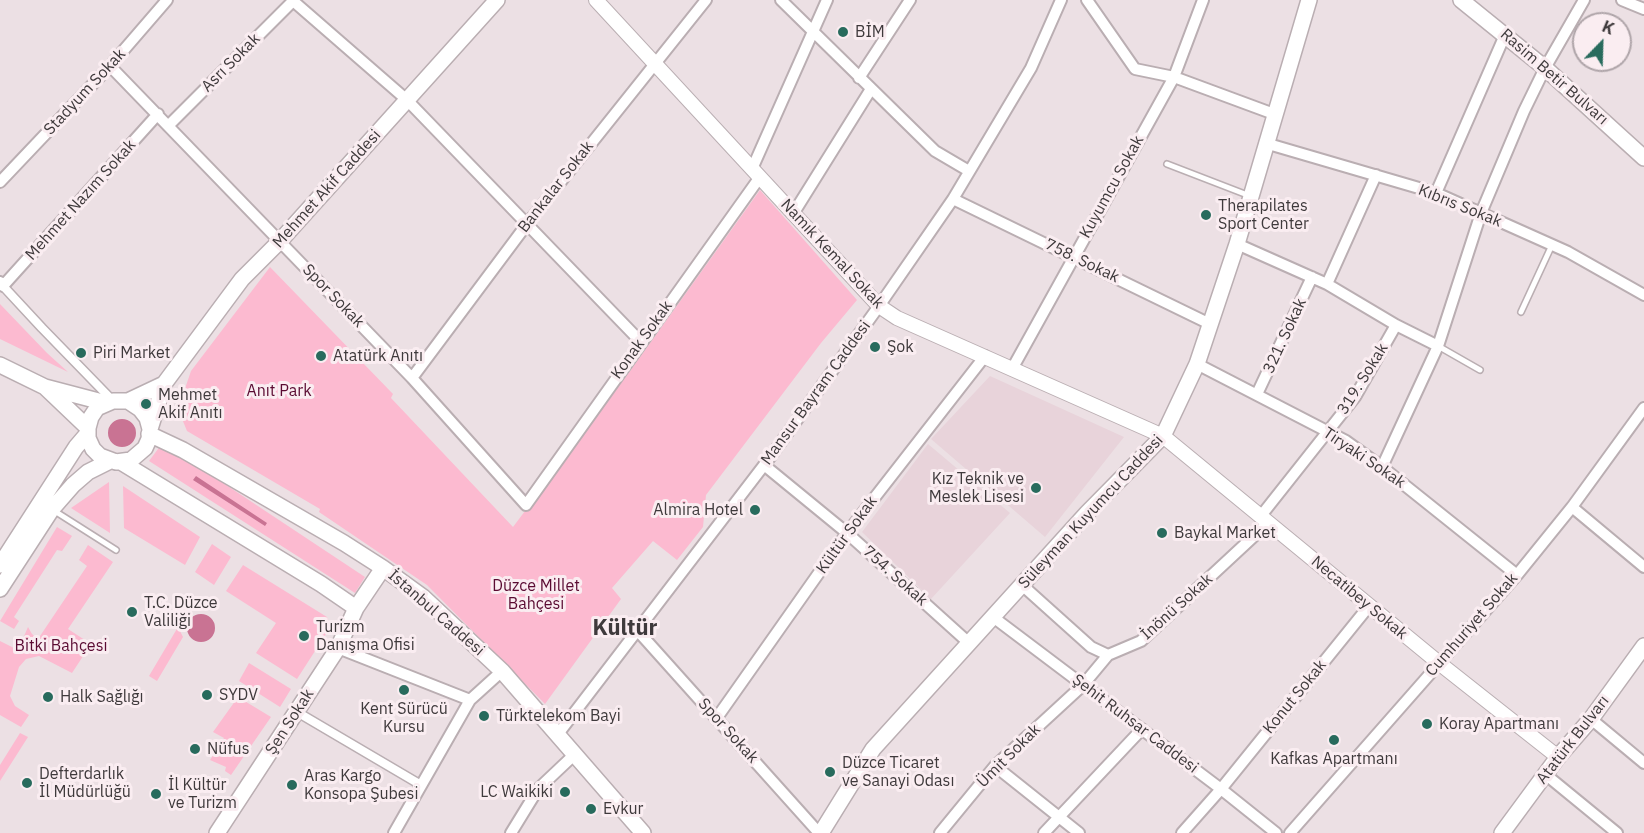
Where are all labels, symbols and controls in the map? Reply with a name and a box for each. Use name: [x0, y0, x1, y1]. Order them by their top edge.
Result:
north arrow: [1572, 12, 1632, 72]
text: K: [1599, 16, 1617, 39]
place label: BİM: [855, 22, 885, 42]
marker: BİM: [836, 25, 850, 39]
street label: Rasim Betir Bulvarı: [1496, 25, 1612, 129]
street label: Asrı Sokak: [198, 30, 264, 96]
street label: Stadyum Sokak: [40, 45, 130, 139]
street label: Mehmet Akif Caddesi: [269, 126, 385, 252]
street label: Kuyumcu Sokak: [1076, 132, 1148, 242]
street label: Mehmet Nazım Sokak: [22, 136, 140, 264]
street label: Bankalar Sokak: [514, 137, 598, 237]
street label: Kıbrıs Sokak: [1415, 181, 1505, 231]
street label: Namık Kemal Sokak: [776, 195, 888, 313]
place label: Therapilates Sport Center: [1218, 196, 1309, 234]
marker: Therapilates Sport Center: [1199, 208, 1213, 222]
street label: 758. Sokak: [1042, 235, 1122, 287]
street label: Spor Sokak: [298, 260, 368, 332]
street label: 321. Sokak: [1259, 295, 1311, 377]
street label: Konak Sokak: [607, 297, 677, 383]
street label: Mansur Bayram Caddesi: [757, 317, 875, 469]
place label: Şok: [887, 337, 914, 357]
marker: Şok: [868, 340, 882, 354]
street label: 319. Sokak: [1334, 340, 1392, 418]
place label: Piri Market: [93, 343, 170, 363]
marker: Piri Market: [74, 346, 88, 360]
place label: Atatürk Anıtı: [333, 346, 423, 366]
marker: Atatürk Anıtı: [314, 349, 328, 363]
park label: Anıt Park: [246, 381, 312, 401]
place label: Mehmet Akif Anıtı: [158, 385, 223, 423]
marker: Mehmet Akif Anıtı: [139, 397, 153, 411]
street label: Tiryaki Sokak: [1319, 423, 1409, 493]
street label: Süleyman Kuyumcu Caddesi: [1015, 431, 1167, 593]
place label: Kız Teknik ve Meslek Lisesi: [929, 469, 1024, 507]
marker: Kız Teknik ve Meslek Lisesi: [1029, 481, 1043, 495]
street label: Kültür Sokak: [812, 492, 882, 578]
place label: Almira Hotel: [653, 500, 743, 520]
marker: Almira Hotel: [748, 503, 762, 517]
place label: Baykal Market: [1174, 523, 1276, 543]
marker: Baykal Market: [1155, 526, 1169, 540]
street label: 754. Sokak: [859, 542, 931, 610]
street label: Necatibey Sokak: [1307, 552, 1411, 644]
street label: İstanbul Caddesi: [384, 566, 488, 660]
street label: Cumhuriyet Sokak: [1422, 569, 1522, 681]
street label: İnönü Sokak: [1137, 570, 1217, 644]
park label: Düzce Millet Bahçesi: [492, 576, 580, 614]
place label: T.C. Düzce Valiliği: [144, 593, 218, 631]
marker: T.C. Düzce Valiliği: [125, 605, 139, 619]
district label: Kültür: [593, 616, 657, 642]
place label: Turizm Danışma Ofisi: [316, 617, 415, 655]
marker: Turizm Danışma Ofisi: [297, 629, 311, 643]
park label: Bitki Bahçesi: [15, 636, 107, 656]
street label: Konut Sokak: [1259, 656, 1331, 738]
street label: Şehit Ruhsar Caddesi: [1068, 670, 1202, 778]
marker: Kent Sürücü Kursu: [397, 683, 411, 697]
place label: SYDV: [219, 685, 258, 705]
street label: Şen Sokak: [262, 686, 318, 758]
place label: Halk Sağlığı: [60, 687, 144, 707]
marker: SYDV: [200, 688, 214, 702]
marker: Halk Sağlığı: [41, 690, 55, 704]
street label: Atatürk Bulvarı: [1532, 692, 1614, 788]
street label: Spor Sokak: [694, 695, 762, 767]
place label: Kent Sürücü Kursu: [360, 699, 448, 737]
place label: Türktelekom Bayi: [496, 706, 621, 726]
marker: Türktelekom Bayi: [477, 709, 491, 723]
place label: Koray Apartmanı: [1439, 714, 1559, 734]
marker: Koray Apartmanı: [1420, 717, 1434, 731]
street label: Ümit Sokak: [973, 720, 1045, 792]
marker: Kafkas Apartmanı: [1327, 733, 1341, 747]
place label: Nüfus: [207, 739, 249, 759]
marker: Nüfus: [188, 742, 202, 756]
place label: Kafkas Apartmanı: [1270, 749, 1398, 769]
place label: Düzce Ticaret ve Sanayi Odası: [842, 753, 954, 791]
place label: Defterdarlık İl Müdürlüğü: [39, 764, 131, 802]
marker: Düzce Ticaret ve Sanayi Odası: [823, 765, 837, 779]
place label: Aras Kargo Konsopa Şubesi: [304, 766, 418, 804]
place label: İl Kültür ve Turizm: [168, 775, 237, 813]
marker: Defterdarlık İl Müdürlüğü: [20, 776, 34, 790]
marker: Aras Kargo Konsopa Şubesi: [285, 778, 299, 792]
place label: LC Waikiki: [480, 782, 553, 802]
marker: LC Waikiki: [558, 785, 572, 799]
marker: İl Kültür ve Turizm: [149, 787, 163, 801]
place label: Evkur: [603, 799, 643, 819]
marker: Evkur: [584, 802, 598, 816]

